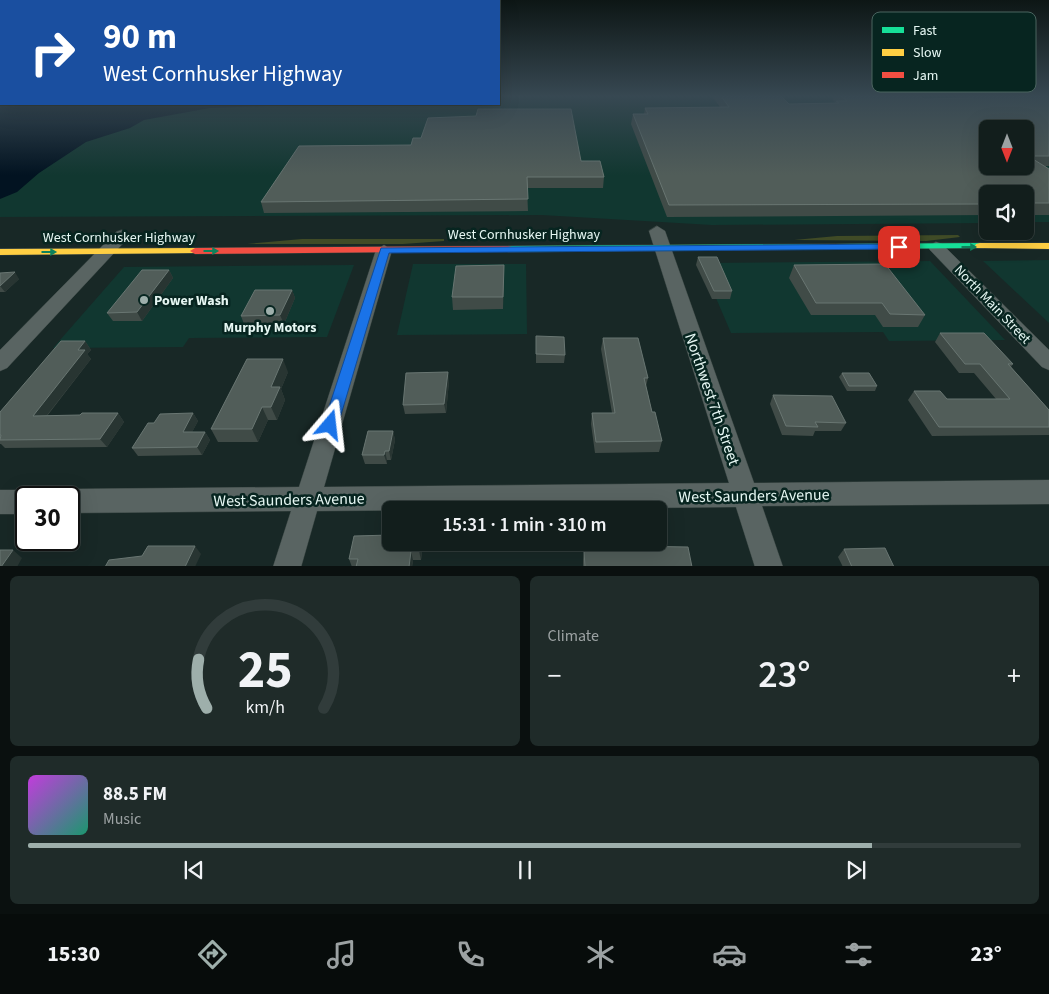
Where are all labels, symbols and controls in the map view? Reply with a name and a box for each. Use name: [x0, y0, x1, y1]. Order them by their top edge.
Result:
text: 90 m: [103, 12, 177, 62]
legend: [872, 12, 1036, 92]
icon: right: [20, 20, 85, 85]
text: Fast: [913, 21, 937, 41]
text: Slow: [913, 43, 942, 63]
text: West Cornhusker Highway: [103, 58, 342, 90]
text: Jam: [913, 66, 938, 86]
north arrow: [979, 120, 1034, 175]
map controls: [979, 120, 1034, 240]
button: sound: [979, 185, 1034, 240]
street label: West Cornhusker Highway: [448, 225, 601, 245]
pin: [878, 226, 920, 268]
street label: West Cornhusker Highway: [43, 228, 196, 248]
icon: arrive: [885, 233, 913, 261]
one-way arrow: [961, 242, 977, 250]
one-way arrow: [203, 247, 219, 255]
one-way arrow: [41, 248, 57, 256]
street label: North Main Street: [949, 261, 1035, 349]
place label: Power Wash: [154, 291, 229, 311]
marker: Power Wash: [138, 294, 150, 306]
marker: Murphy Motors: [264, 305, 276, 317]
place label: Murphy Motors: [224, 318, 316, 338]
street label: Northwest 7th Street: [679, 330, 745, 469]
position arrow: [303, 398, 355, 450]
street label: West Saunders Avenue: [678, 484, 830, 508]
speed limit sign: 30: [15, 486, 80, 551]
street label: West Saunders Avenue: [213, 488, 365, 512]
text: 15:31 · 1 min · 310 m: [442, 512, 607, 539]
text: Climate: [548, 625, 599, 647]
text: 25: [237, 634, 292, 708]
text: 23°: [758, 648, 810, 702]
text: −: [548, 656, 561, 696]
text: +: [1007, 656, 1021, 696]
text: km/h: [245, 695, 285, 720]
text: 88.5 FM: [103, 781, 167, 808]
text: Music: [103, 808, 141, 830]
icon: previous: [180, 856, 208, 884]
icon: pause: [511, 856, 539, 884]
icon: next: [842, 856, 870, 884]
icon: directions: [195, 937, 230, 972]
icon: music: [324, 937, 359, 972]
icon: phone: [453, 937, 488, 972]
icon: climate: [583, 937, 618, 972]
icon: car: [712, 937, 747, 972]
icon: filters: [841, 937, 876, 972]
text: 15:30: [47, 938, 100, 970]
text: 23°: [971, 938, 1002, 970]

